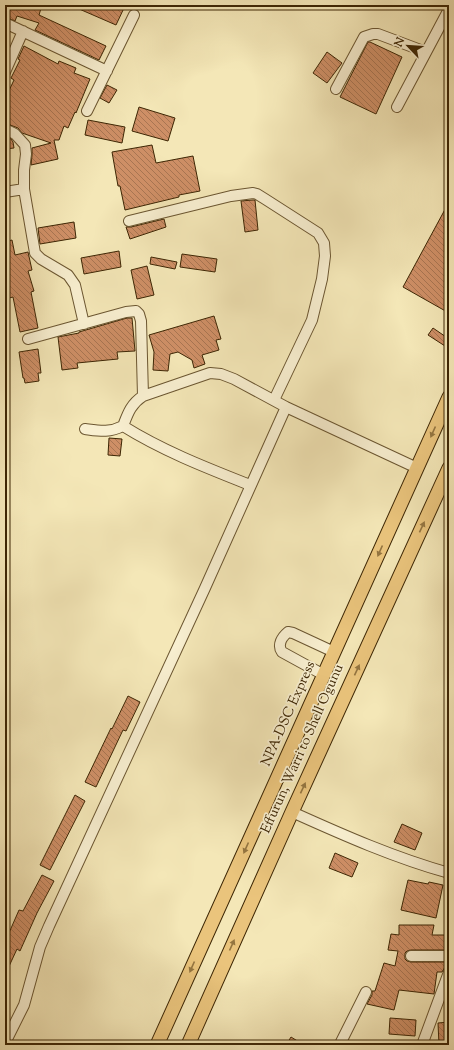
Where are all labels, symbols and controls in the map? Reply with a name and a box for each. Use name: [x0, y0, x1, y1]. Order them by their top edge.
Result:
north arrow: [388, 26, 428, 66]
text: N: [390, 35, 409, 50]
one-way arrow: [430, 427, 436, 438]
one-way arrow: [419, 521, 425, 532]
one-way arrow: [376, 545, 383, 557]
street label: NPA-DSC Express: [257, 658, 321, 770]
street label: Effurun, Warri to Shell Ogunu: [257, 661, 349, 837]
one-way arrow: [354, 664, 360, 676]
one-way arrow: [300, 782, 306, 794]
one-way arrow: [243, 843, 249, 854]
one-way arrow: [229, 940, 235, 951]
one-way arrow: [189, 961, 195, 973]

